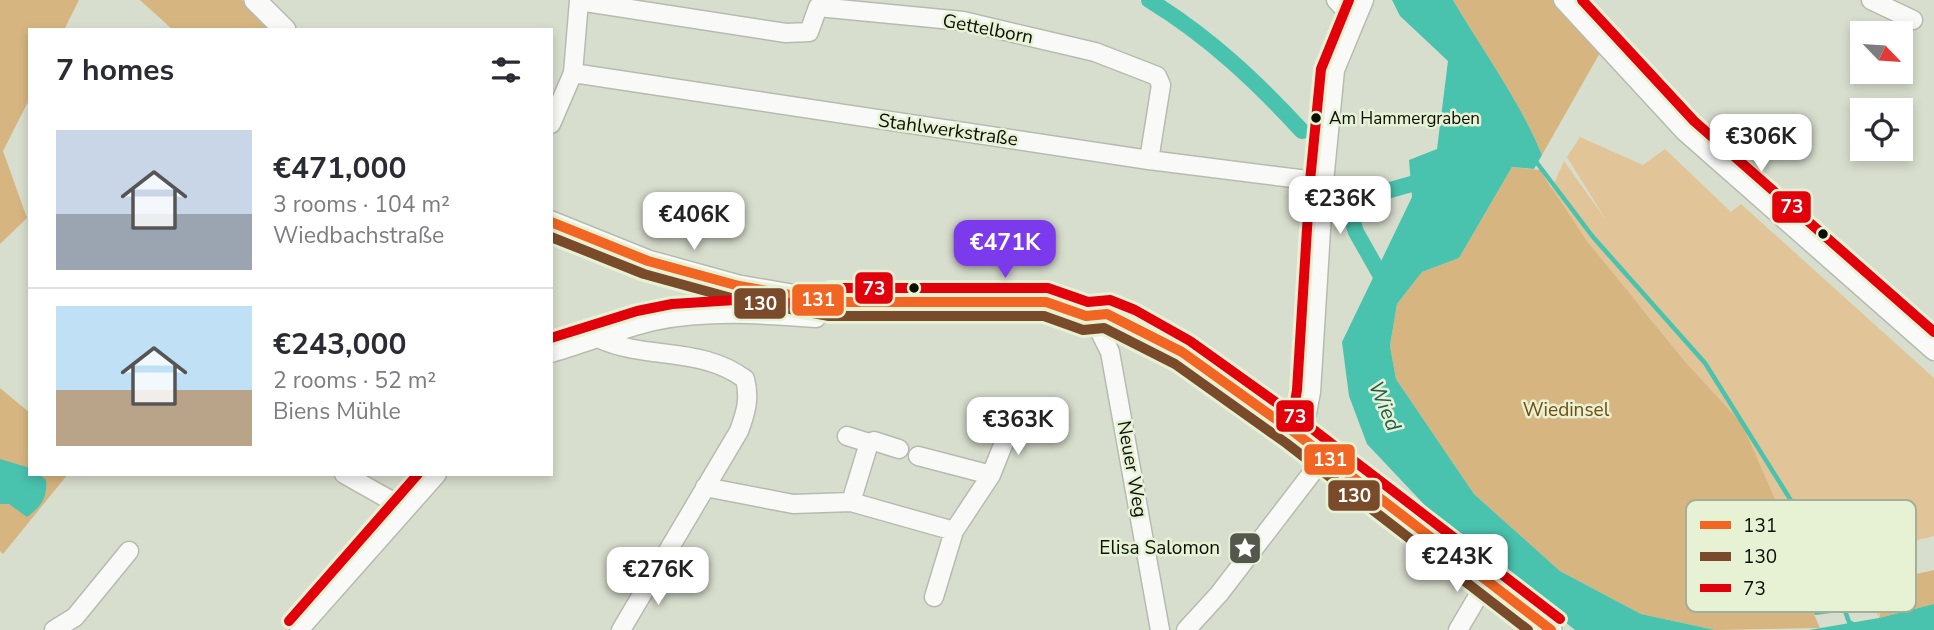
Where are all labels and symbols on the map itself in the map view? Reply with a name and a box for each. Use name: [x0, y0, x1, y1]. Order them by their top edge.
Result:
street label: Gettelborn: [940, 7, 1036, 51]
north arrow: [1850, 21, 1913, 84]
street label: Stahlwerkstraße: [876, 107, 1020, 153]
place label: Am Hammergraben: [1329, 107, 1480, 130]
marker: Am Hammergraben: [1309, 111, 1323, 125]
pin: €306K: [1712, 114, 1810, 174]
pin: €236K: [1291, 176, 1389, 236]
line badge: 73: [1771, 190, 1812, 224]
pin: €406K: [645, 192, 743, 252]
text: 73: [1781, 194, 1803, 220]
pin: €471K: [956, 220, 1054, 280]
unlabelled marker: [1816, 227, 1830, 241]
line badge: 73: [854, 271, 894, 305]
text: 73: [863, 276, 885, 302]
unlabelled marker: [907, 281, 921, 295]
line badge: 131: [791, 283, 845, 317]
line badge: 130: [733, 287, 787, 320]
text: 131: [801, 287, 835, 313]
text: 130: [743, 291, 777, 317]
water label: Wied: [1362, 377, 1408, 436]
park label: Wiedinsel: [1523, 397, 1610, 423]
pin: €363K: [969, 398, 1067, 457]
line badge: 73: [1275, 399, 1315, 433]
text: 73: [1284, 404, 1306, 430]
street label: Neuer Weg: [1111, 419, 1153, 519]
line badge: 131: [1303, 443, 1356, 476]
text: 131: [1313, 447, 1347, 473]
line badge: 130: [1327, 479, 1381, 512]
text: 130: [1337, 483, 1371, 509]
legend: [1686, 500, 1916, 612]
text: 131: [1743, 513, 1777, 539]
place icon: Elisa Salomon: [1226, 529, 1264, 567]
pin: €243K: [1408, 534, 1506, 594]
place label: Elisa Salomon: [1099, 535, 1220, 561]
text: 130: [1743, 544, 1777, 570]
pin: €276K: [609, 548, 707, 607]
text: 73: [1743, 576, 1766, 602]

